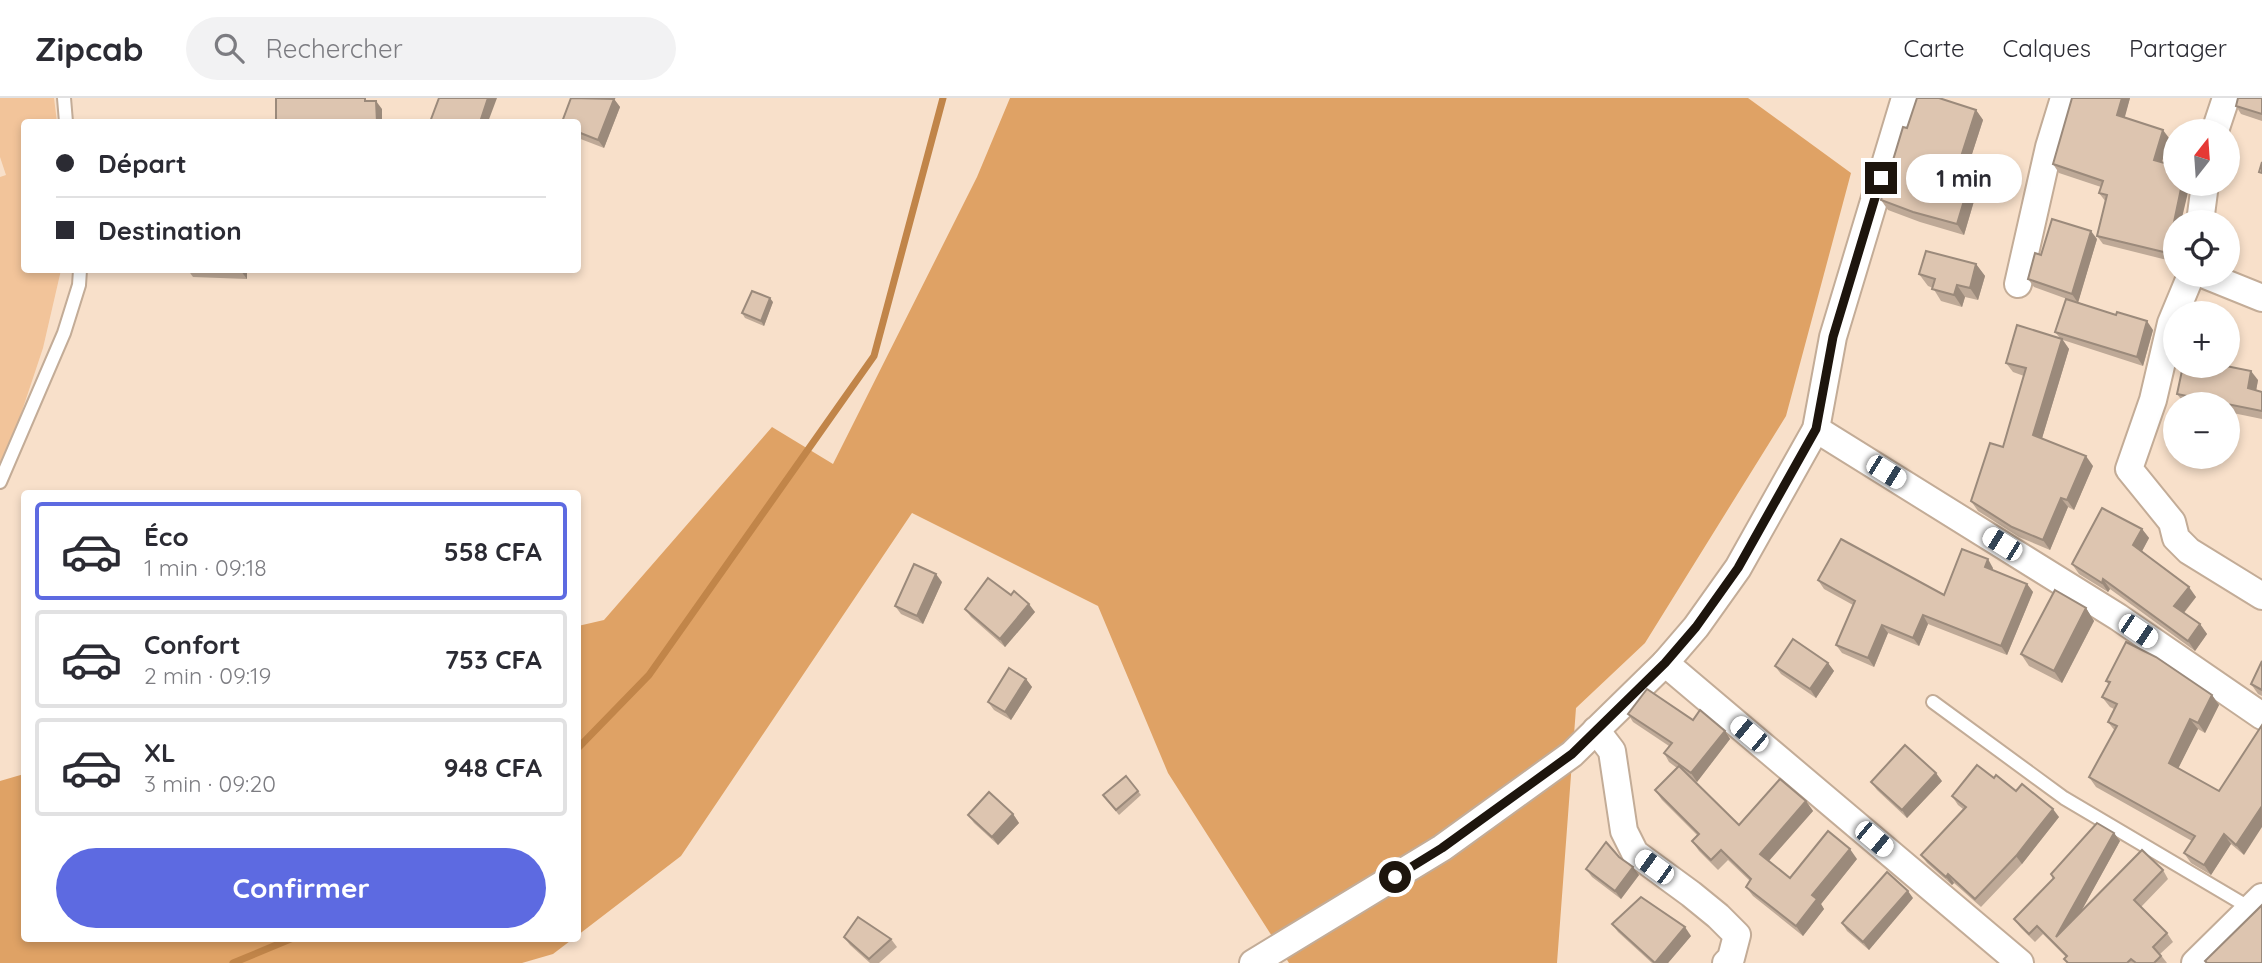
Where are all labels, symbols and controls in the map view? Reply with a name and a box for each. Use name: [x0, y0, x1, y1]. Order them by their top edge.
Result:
search box: [186, 17, 676, 80]
text: Zipcab: [35, 28, 144, 69]
icon: search: [210, 29, 248, 67]
text: Rechercher: [266, 32, 403, 65]
text: Carte: [1903, 33, 1965, 63]
text: Calques: [2003, 33, 2091, 63]
text: Partager: [2129, 33, 2227, 63]
north arrow: [2163, 119, 2240, 196]
map controls: [2163, 119, 2240, 469]
text: Départ: [98, 147, 187, 180]
callout: 1 min: [1906, 154, 2021, 202]
route end: [1865, 162, 1897, 194]
text: 1 min: [1936, 164, 1992, 193]
button: locate: [2163, 210, 2240, 287]
text: Destination: [98, 214, 242, 247]
button: +: [2163, 301, 2240, 378]
button: −: [2163, 392, 2240, 469]
car: [1863, 452, 1910, 492]
icon: car: [60, 520, 123, 583]
text: Éco: [144, 520, 189, 553]
car: [1979, 524, 2026, 564]
text: 558 CFA: [444, 535, 542, 568]
text: 1 min · 09:18: [144, 553, 267, 582]
car: [2115, 611, 2162, 651]
icon: car: [60, 628, 123, 691]
text: Confort: [144, 628, 241, 661]
text: 753 CFA: [445, 643, 542, 676]
text: 2 min · 09:19: [144, 661, 271, 690]
car: [1727, 712, 1772, 756]
icon: car: [60, 736, 123, 799]
text: XL: [144, 736, 176, 769]
text: 948 CFA: [444, 751, 542, 784]
text: 3 min · 09:20: [144, 769, 276, 798]
car: [1852, 817, 1897, 861]
car: [1631, 846, 1678, 888]
button: Confirmer: [56, 848, 546, 928]
route start: [1379, 861, 1411, 893]

